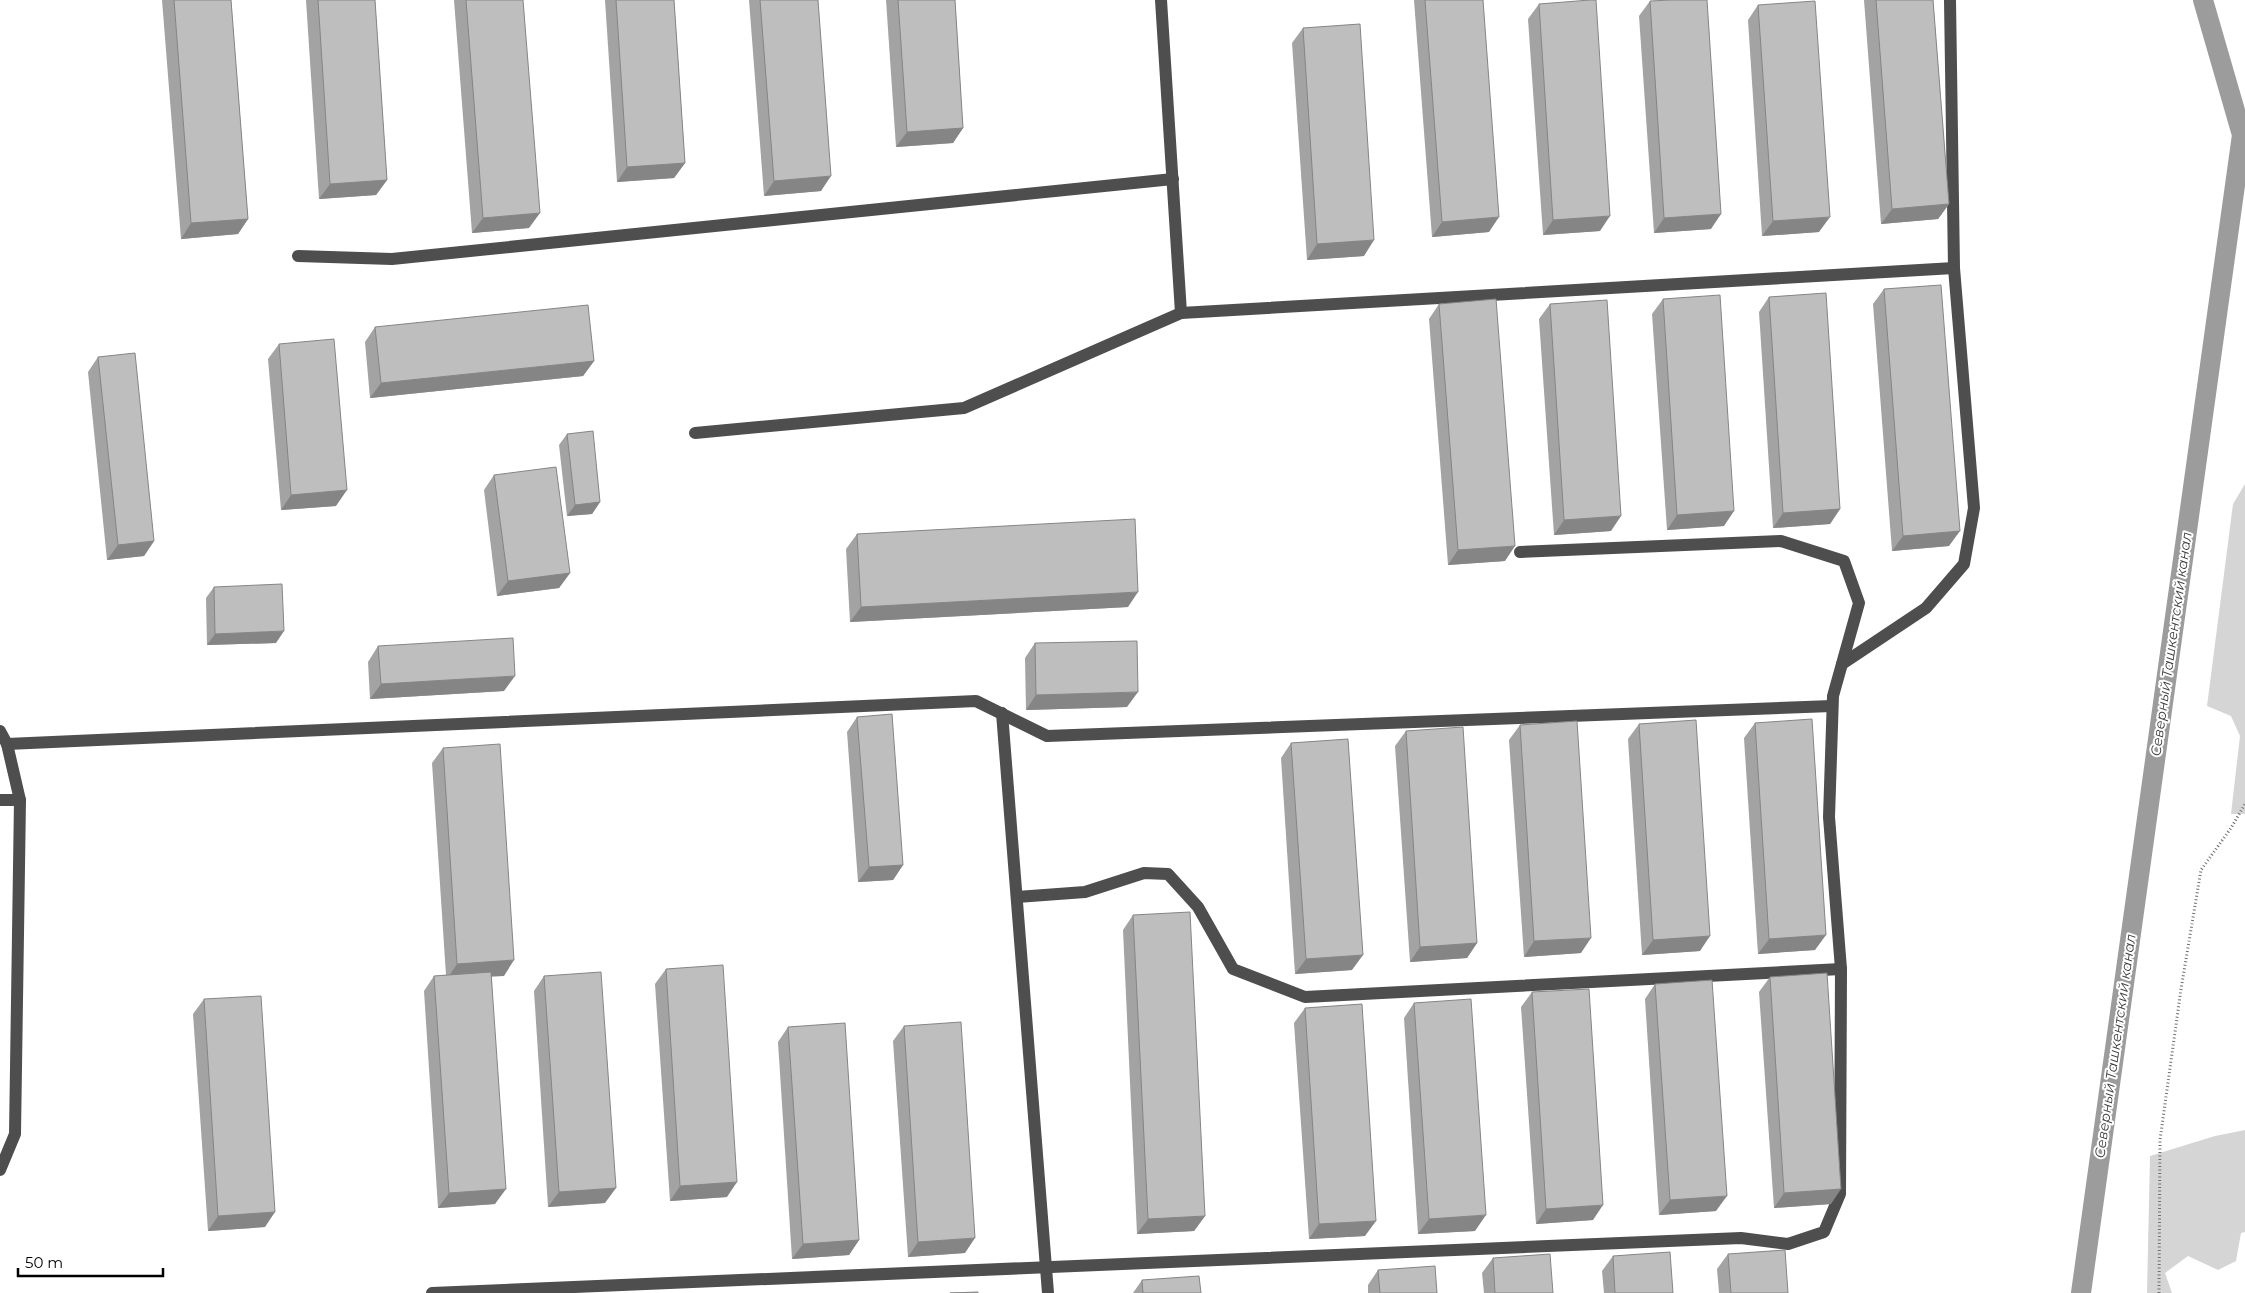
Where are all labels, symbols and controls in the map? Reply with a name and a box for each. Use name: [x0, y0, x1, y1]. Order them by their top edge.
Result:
water label: Северный Ташкентский канал: [2146, 531, 2196, 757]
water label: Северный Ташкентский канал: [2090, 933, 2140, 1159]
scale bar: [18, 1246, 162, 1278]
text: 50 m: [25, 1253, 63, 1272]

